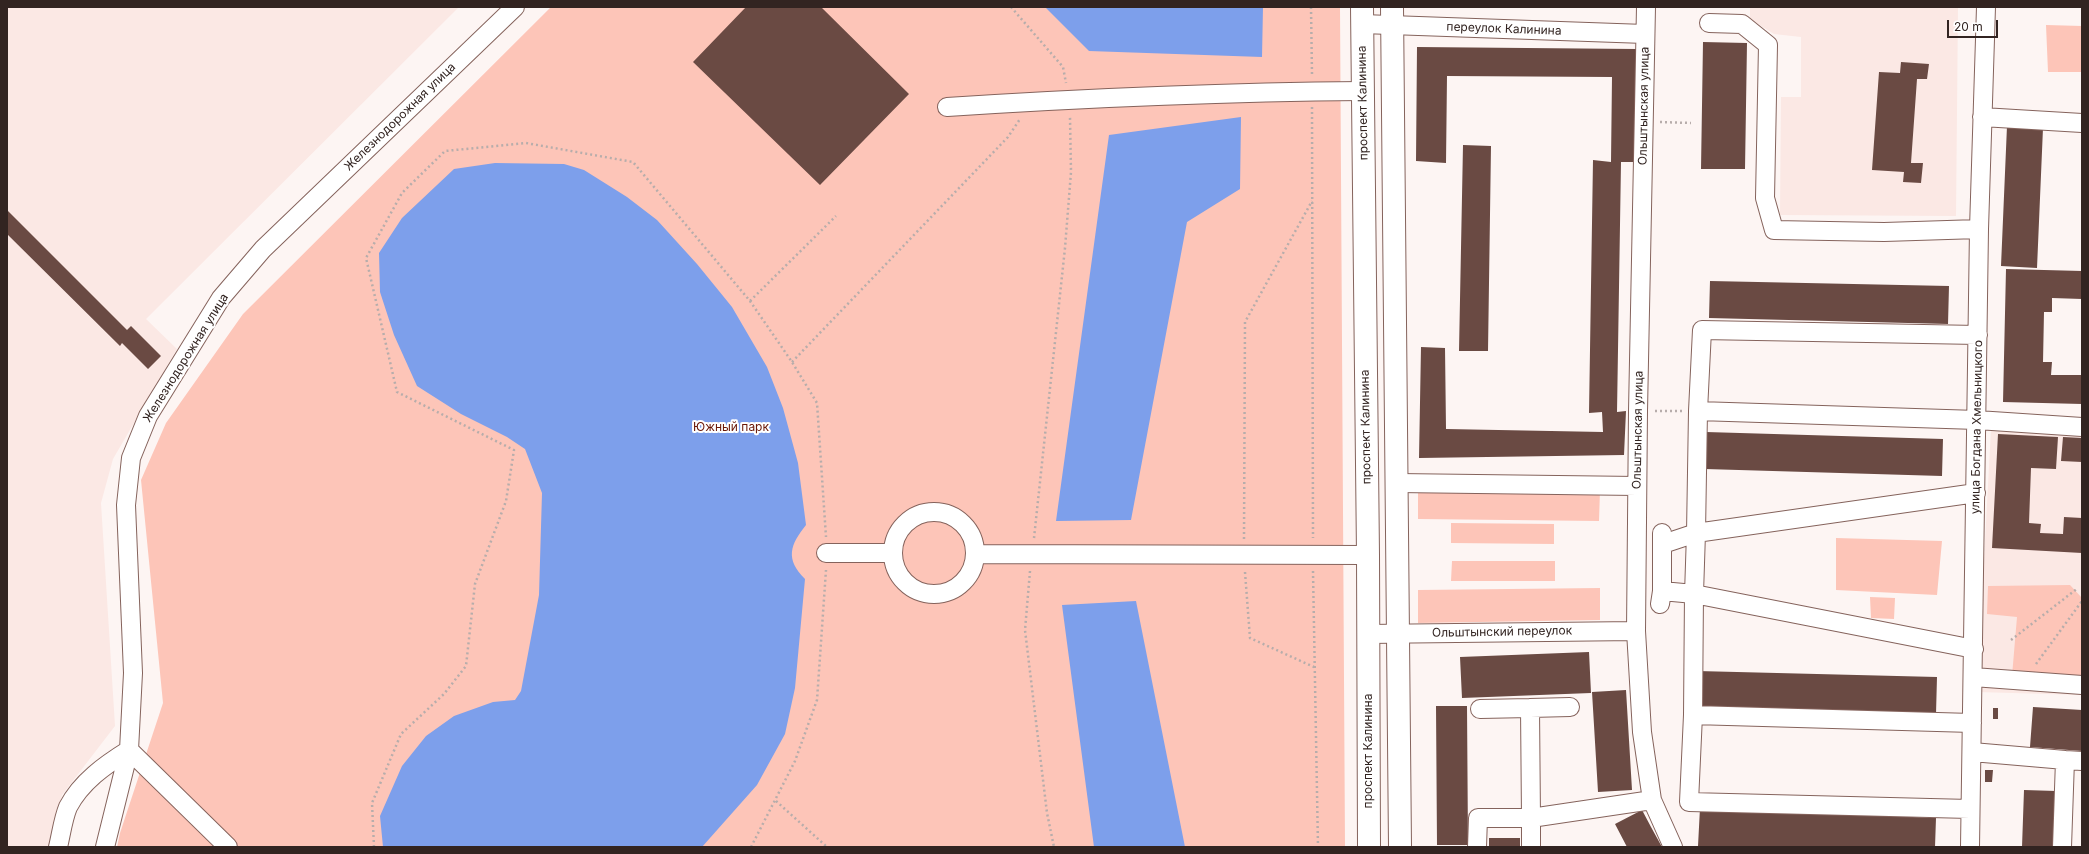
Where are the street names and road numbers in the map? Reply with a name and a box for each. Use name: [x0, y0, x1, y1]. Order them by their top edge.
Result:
street label: переулок Калинина: [1446, 20, 1562, 38]
street label: проспект Калинина: [1355, 45, 1371, 161]
street label: Ольштынская улица: [1636, 47, 1652, 165]
street label: Железнодорожная улица: [341, 60, 459, 174]
street label: Железнодорожная улица: [140, 291, 232, 425]
street label: улица Богдана Хмельницкого: [1968, 340, 1986, 514]
street label: проспект Калинина: [1358, 369, 1374, 485]
street label: Ольштынская улица: [1630, 371, 1646, 489]
street label: Ольштынский переулок: [1432, 624, 1572, 640]
street label: проспект Калинина: [1361, 694, 1375, 808]

